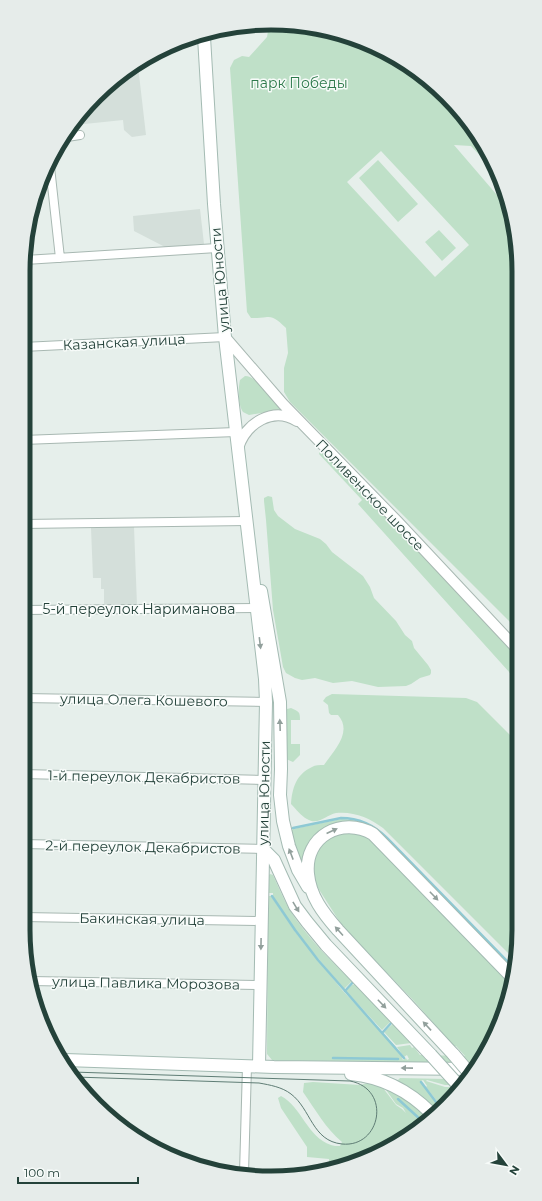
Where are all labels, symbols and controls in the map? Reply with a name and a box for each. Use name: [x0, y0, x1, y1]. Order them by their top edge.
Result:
park label: парк Победы: [250, 74, 348, 92]
street label: улица Юности: [206, 227, 234, 334]
street label: Казанская улица: [62, 330, 186, 354]
street label: Поливенское шоссе: [312, 435, 428, 555]
street label: 5-й переулок Нариманова: [43, 600, 235, 618]
one-way arrow: [257, 637, 263, 649]
street label: улица Олега Кошевого: [59, 690, 228, 710]
one-way arrow: [277, 718, 283, 731]
street label: улица Юности: [254, 740, 274, 847]
street label: 1-й переулок Декабристов: [48, 766, 240, 788]
one-way arrow: [327, 828, 338, 834]
street label: 2-й переулок Декабристов: [45, 836, 241, 858]
one-way arrow: [288, 847, 294, 859]
one-way arrow: [429, 891, 439, 901]
one-way arrow: [293, 901, 300, 913]
street label: Бакинская улица: [79, 909, 205, 929]
one-way arrow: [334, 926, 344, 936]
one-way arrow: [258, 938, 264, 951]
street label: улица Павлика Морозова: [51, 972, 240, 994]
one-way arrow: [377, 999, 387, 1009]
one-way arrow: [423, 1022, 432, 1031]
one-way arrow: [400, 1065, 413, 1071]
north arrow: [486, 1145, 526, 1185]
scale bar: [18, 1159, 138, 1185]
text: N: [506, 1163, 523, 1178]
text: 100 m: [24, 1165, 60, 1180]

